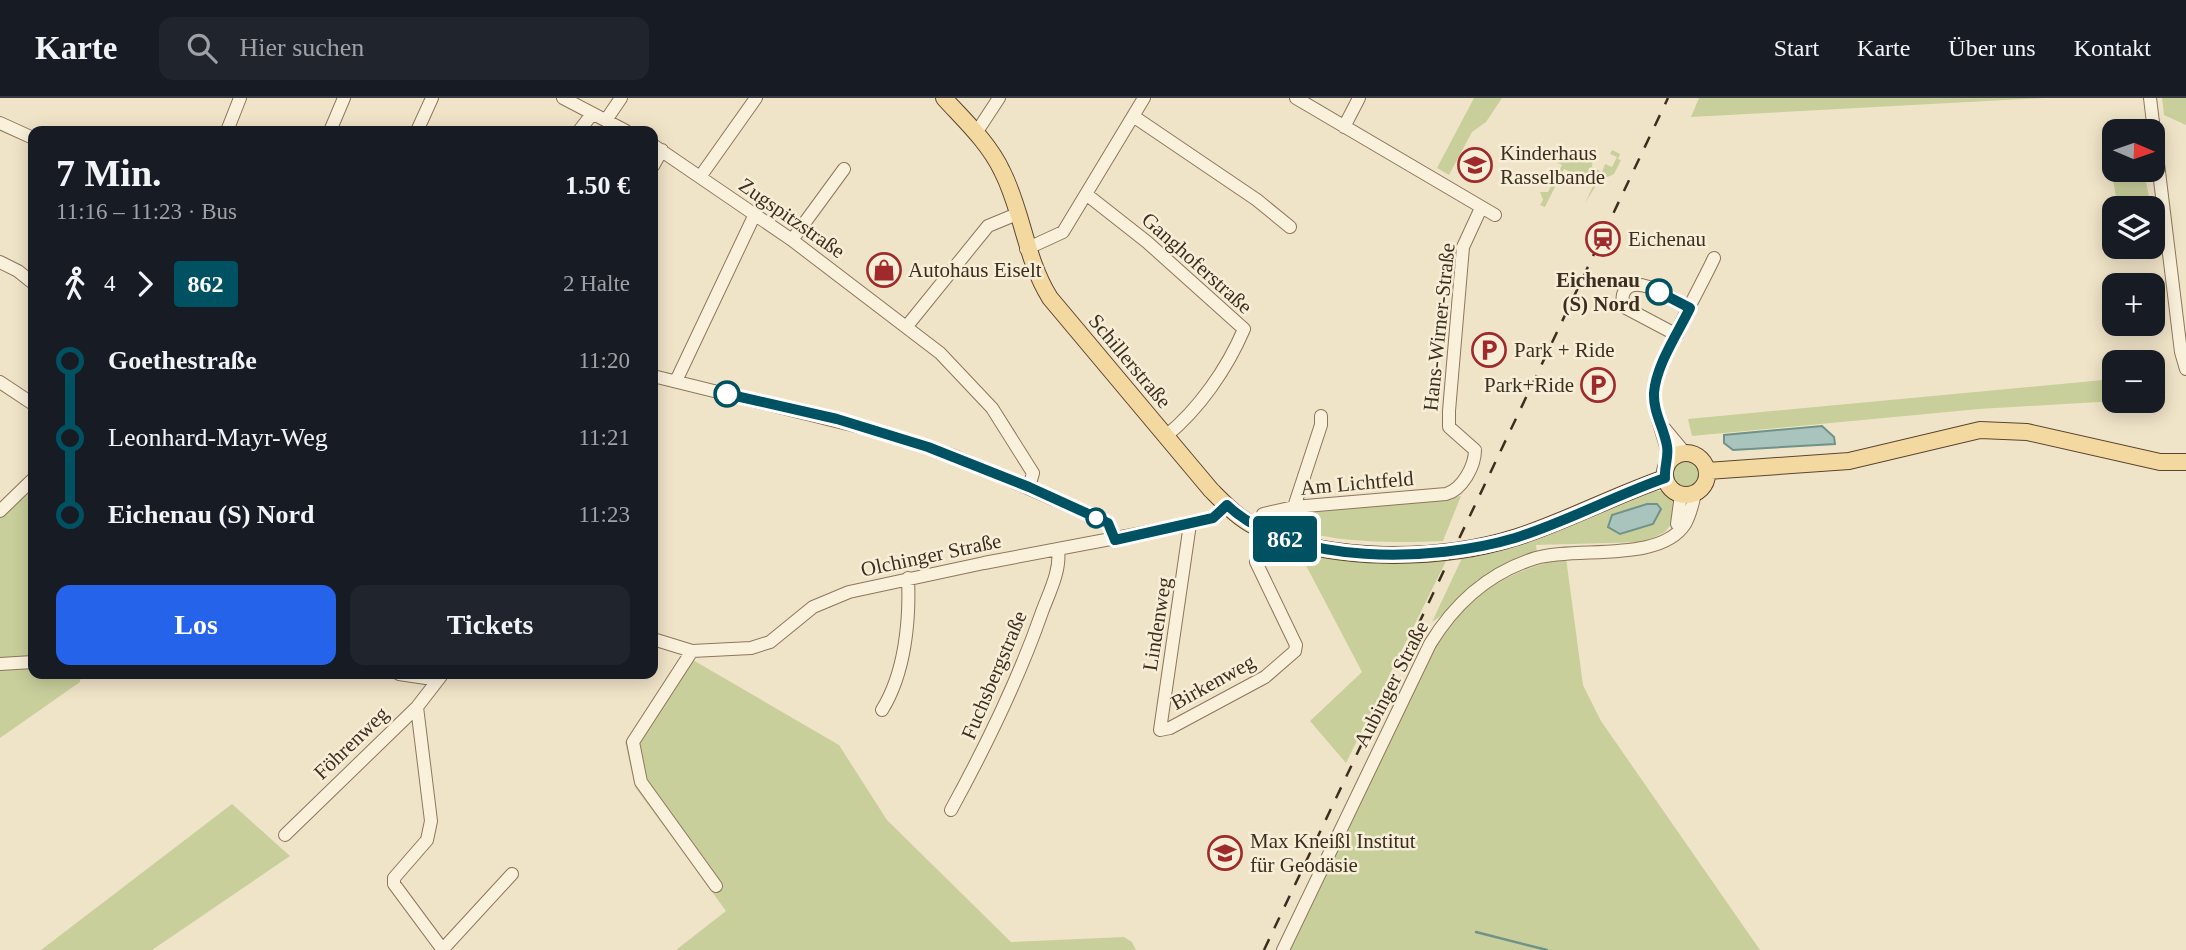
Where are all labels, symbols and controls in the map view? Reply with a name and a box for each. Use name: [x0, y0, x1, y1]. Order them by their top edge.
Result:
search box: [159, 17, 649, 80]
icon: search: [183, 29, 221, 67]
text: Karte: [35, 30, 117, 66]
text: Hier suchen: [239, 33, 364, 62]
text: Start: [1774, 35, 1819, 61]
text: Karte: [1857, 35, 1910, 61]
text: Über uns: [1948, 35, 2036, 61]
text: Kontakt: [2074, 35, 2151, 61]
north arrow: [2102, 119, 2165, 182]
map controls: [2102, 119, 2165, 413]
place label: Kinderhaus Rasselbande: [1500, 141, 1605, 189]
school or university icon: Kinderhaus Rasselbande: [1456, 146, 1494, 184]
text: 7 Min.: [56, 152, 162, 194]
text: 1.50 €: [565, 171, 630, 200]
street label: Zugspitzstraße: [734, 173, 850, 263]
button: layers: [2102, 196, 2165, 259]
text: 11:16 – 11:23 · Bus: [56, 199, 237, 224]
street label: Ganghoferstraße: [1137, 207, 1257, 319]
station icon: Eichenau: [1584, 220, 1622, 258]
place label: Eichenau: [1628, 227, 1707, 251]
street label: Hans-Wirner-Straße: [1418, 242, 1460, 412]
shop icon: Autohaus Eiselt: [865, 251, 903, 289]
place label: Autohaus Eiselt: [908, 258, 1042, 282]
icon: walk: [56, 265, 94, 303]
icon: forward: [126, 265, 164, 303]
place label: Eichenau (S) Nord: [1556, 268, 1640, 316]
text: 4: [104, 271, 116, 296]
text: 862: [188, 271, 224, 297]
text: 2 Halte: [563, 271, 630, 296]
button: +: [2102, 273, 2165, 336]
marker: Eichenau (S) Nord: [1646, 279, 1672, 305]
street label: Schillerstraße: [1084, 309, 1176, 413]
parking icon: Park + Ride: [1470, 331, 1508, 369]
place label: Park + Ride: [1514, 338, 1615, 362]
text: Goethestraße: [108, 346, 257, 375]
text: 11:20: [578, 348, 630, 373]
button: −: [2102, 350, 2165, 413]
parking icon: Park+Ride: [1579, 366, 1617, 404]
place label: Park+Ride: [1484, 373, 1574, 397]
unlabelled marker: [714, 381, 740, 407]
text: Leonhard-Mayr-Weg: [108, 423, 328, 452]
text: 11:21: [578, 425, 630, 450]
street label: Am Lichtfeld: [1299, 466, 1415, 500]
text: Eichenau (S) Nord: [108, 500, 315, 529]
text: 11:23: [578, 502, 630, 527]
unlabelled marker: [1086, 508, 1106, 528]
line badge: 862: [1245, 516, 1325, 562]
text: 862: [1267, 526, 1303, 552]
street label: Olchinger Straße: [859, 528, 1003, 582]
street label: Lindenweg: [1138, 575, 1176, 673]
button: Los: [56, 585, 336, 665]
button: Tickets: [350, 585, 630, 665]
street label: Fuchsbergstraße: [956, 607, 1032, 743]
street label: Aubinger Straße: [1349, 617, 1433, 751]
street label: Birkenweg: [1167, 649, 1260, 715]
street label: Föhrenweg: [309, 701, 394, 784]
place label: Max Kneißl Institut für Geodäsie: [1250, 829, 1416, 877]
school or university icon: Max Kneißl Institut für Geodäsie: [1206, 834, 1244, 872]

